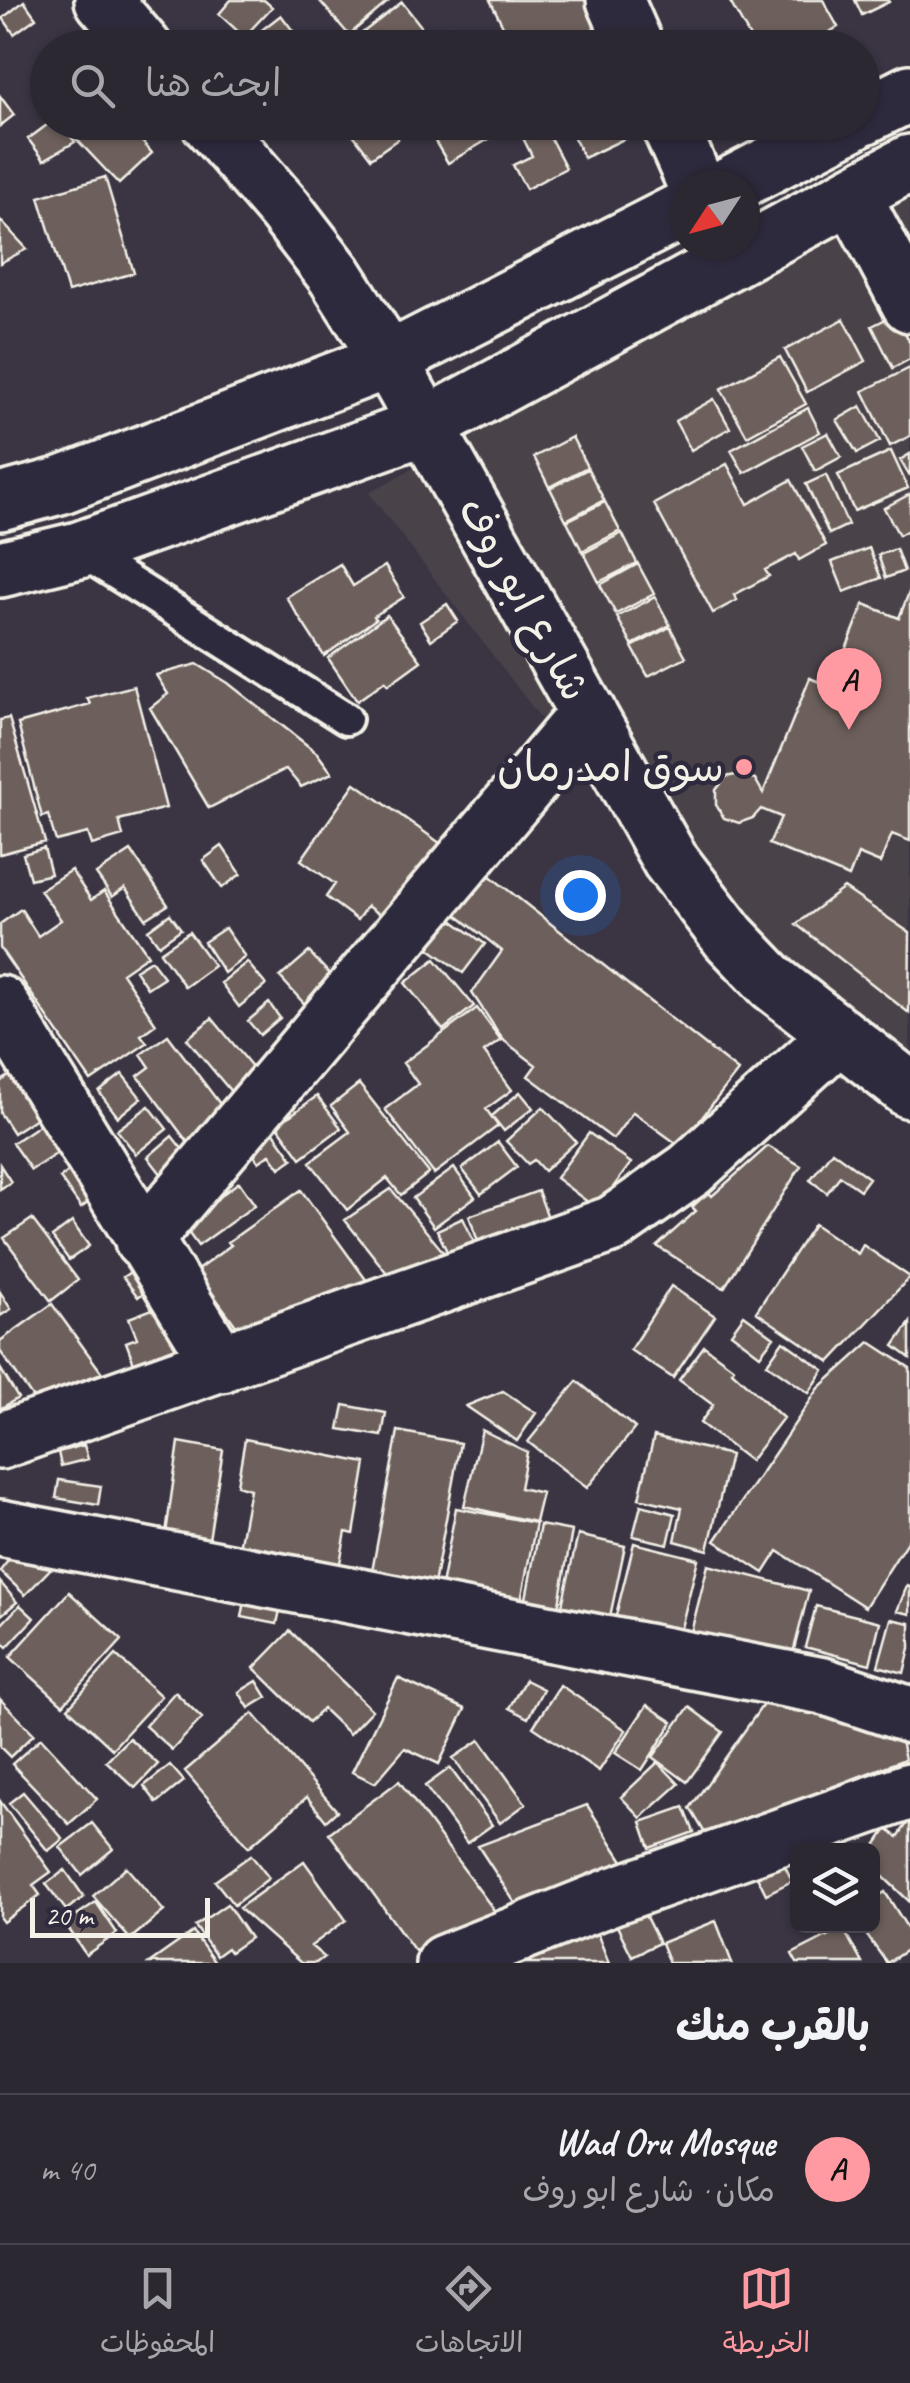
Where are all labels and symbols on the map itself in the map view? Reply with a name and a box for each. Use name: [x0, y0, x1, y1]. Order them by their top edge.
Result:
north arrow: [670, 170, 760, 260]
street label: شارع ابو روف: [444, 488, 602, 711]
pin: A: [816, 648, 882, 730]
place label: سوق امدرمان: [497, 741, 724, 794]
marker: سوق امدرمان: [733, 756, 755, 778]
your location: [555, 870, 606, 921]
scale bar: [30, 1893, 210, 1938]

